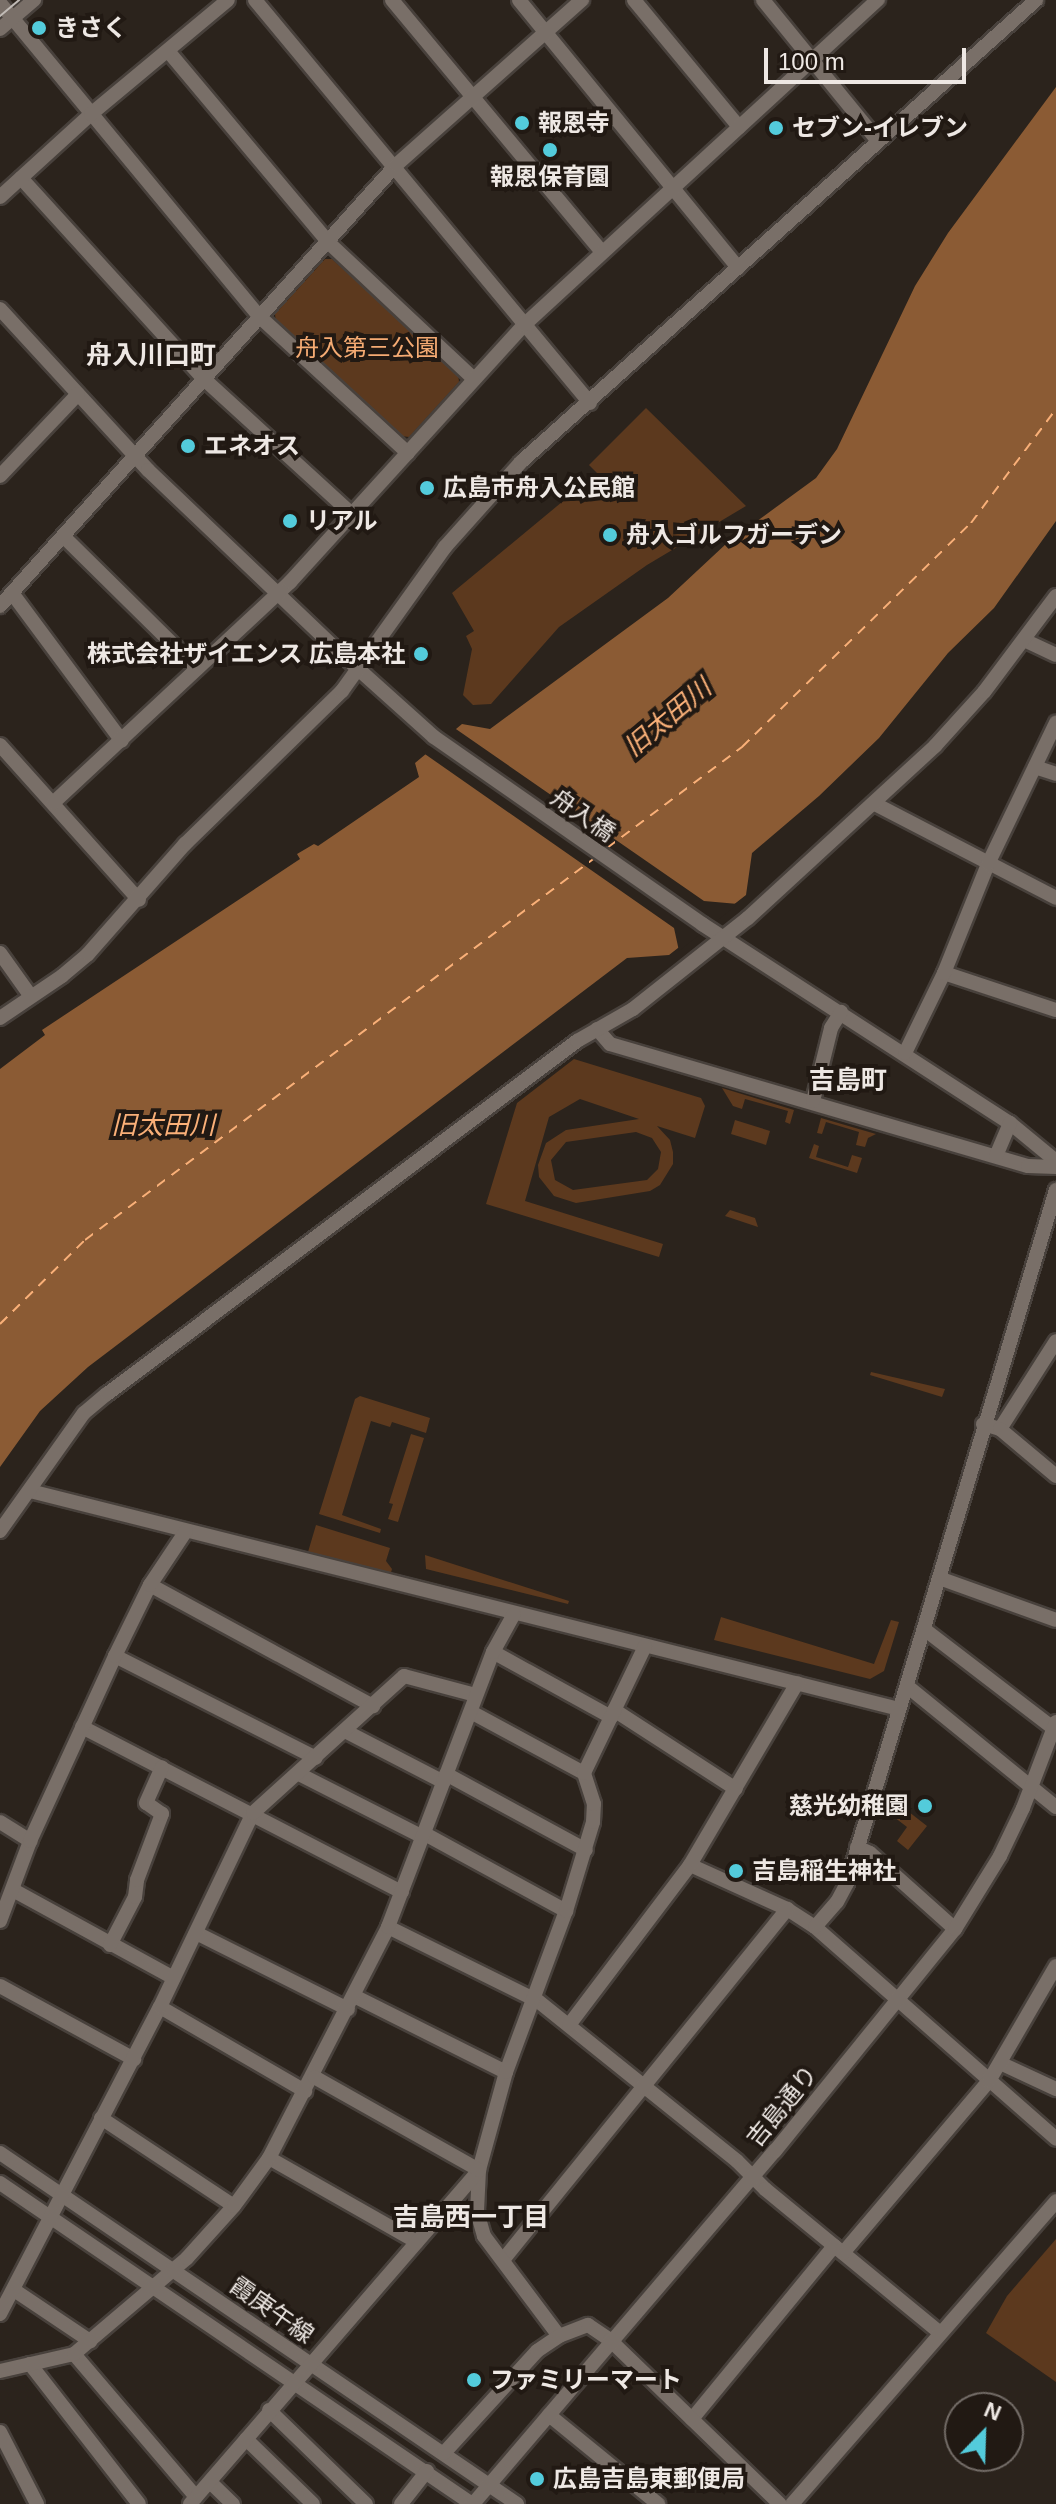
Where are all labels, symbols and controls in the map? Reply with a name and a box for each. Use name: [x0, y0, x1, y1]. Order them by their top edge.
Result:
place label: きさく: [55, 14, 127, 42]
marker: きさく: [30, 19, 48, 37]
scale bar: [768, 32, 970, 82]
text: 100 m: [778, 48, 845, 75]
place label: 報恩寺: [538, 109, 610, 137]
marker: 報恩寺: [513, 114, 531, 132]
place label: セブン-イレブン: [792, 114, 968, 142]
marker: セブン-イレブン: [767, 119, 785, 137]
marker: 報恩保育園: [541, 141, 559, 159]
place label: 報恩保育園: [490, 163, 610, 191]
park label: 舟入第三公園: [295, 334, 439, 362]
district label: 舟入川口町: [86, 340, 216, 372]
place label: エネオス: [204, 432, 300, 460]
marker: エネオス: [179, 437, 197, 455]
place label: 広島市舟入公民館: [443, 474, 635, 502]
marker: 広島市舟入公民館: [418, 479, 436, 497]
place label: リアル: [306, 507, 378, 535]
marker: リアル: [281, 512, 299, 530]
place label: 舟入ゴルフガーデン: [626, 521, 842, 549]
marker: 舟入ゴルフガーデン: [601, 526, 619, 544]
place label: 株式会社ザイエンス 広島本社: [86, 640, 405, 668]
marker: 株式会社ザイエンス 広島本社: [412, 645, 430, 663]
water label: 旧太田川: [618, 673, 718, 763]
street label: 舟入橋: [545, 783, 621, 847]
district label: 吉島町: [809, 1065, 887, 1097]
water label: 旧太田川: [111, 1110, 215, 1142]
place label: 慈光幼稚園: [789, 1792, 909, 1820]
marker: 慈光幼稚園: [916, 1797, 934, 1815]
place label: 吉島稲生神社: [752, 1857, 896, 1885]
marker: 吉島稲生神社: [727, 1862, 745, 1880]
street label: 吉島通り: [741, 2060, 823, 2152]
district label: 吉島西一丁目: [393, 2202, 549, 2234]
street label: 霞庚午線: [224, 2271, 320, 2349]
place label: ファミリーマート: [490, 2366, 682, 2394]
marker: ファミリーマート: [465, 2371, 483, 2389]
north arrow: [944, 2392, 1024, 2472]
text: N: [981, 2397, 1005, 2426]
place label: 広島吉島東郵便局: [553, 2465, 745, 2493]
marker: 広島吉島東郵便局: [528, 2470, 546, 2488]

